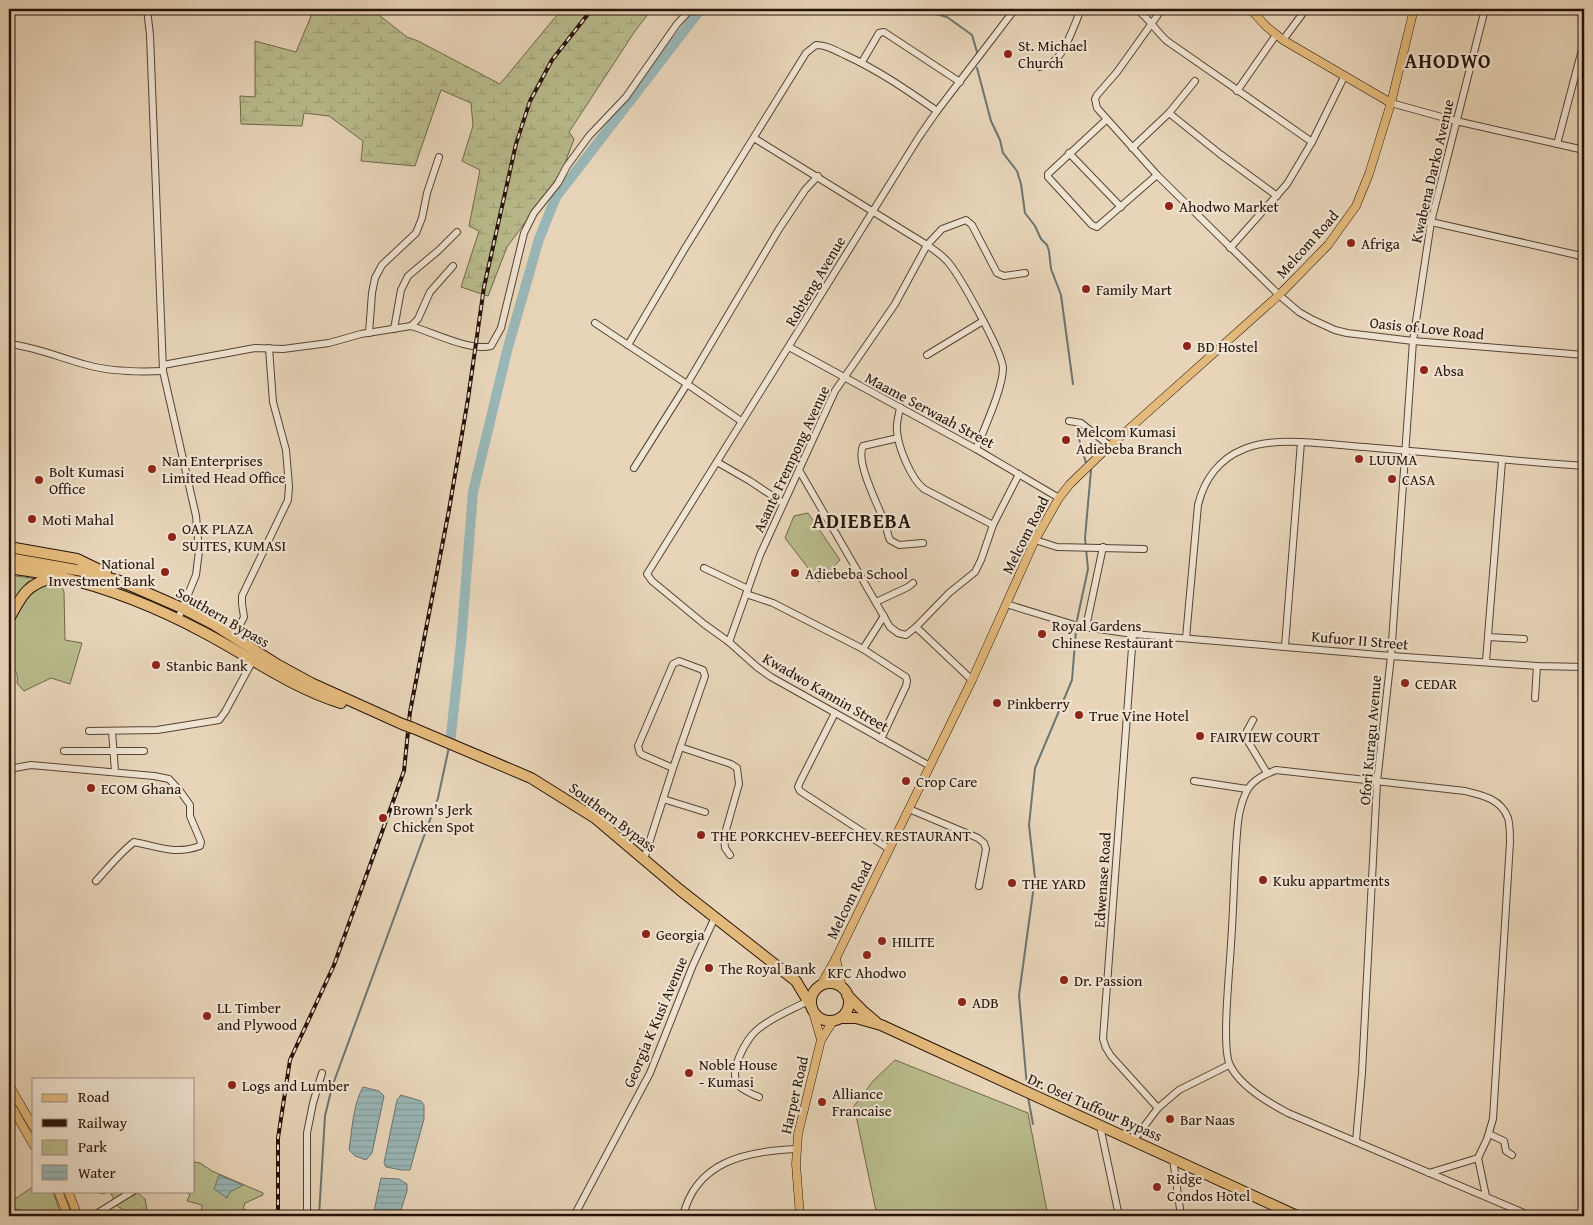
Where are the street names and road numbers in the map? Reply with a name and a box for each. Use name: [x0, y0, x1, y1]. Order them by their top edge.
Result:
street label: Kwabena Darko Avenue: [1405, 97, 1459, 245]
street label: Melcom Road: [1271, 205, 1343, 283]
street label: Robteng Avenue: [780, 232, 850, 330]
street label: Oasis of Love Road: [1369, 312, 1485, 344]
street label: Maame Serwaah Street: [862, 367, 999, 453]
street label: Asante Frempong Avenue: [748, 382, 834, 536]
street label: Melcom Road: [996, 492, 1054, 578]
street label: Southern Bypass: [172, 582, 274, 652]
street label: Kufuor II Street: [1310, 625, 1410, 655]
street label: Kwadwo Kannin Street: [759, 647, 894, 737]
street label: Ofori Kuragu Avenue: [1354, 674, 1386, 806]
street label: Southern Bypass: [565, 777, 661, 857]
street label: Edwenase Road: [1088, 831, 1116, 929]
street label: Melcom Road: [821, 857, 877, 943]
street label: Georgia K Kusi Avenue: [618, 953, 692, 1091]
street label: Harper Road: [775, 1054, 813, 1136]
street label: Dr. Osei Tuffour Bypass: [1024, 1068, 1166, 1146]

